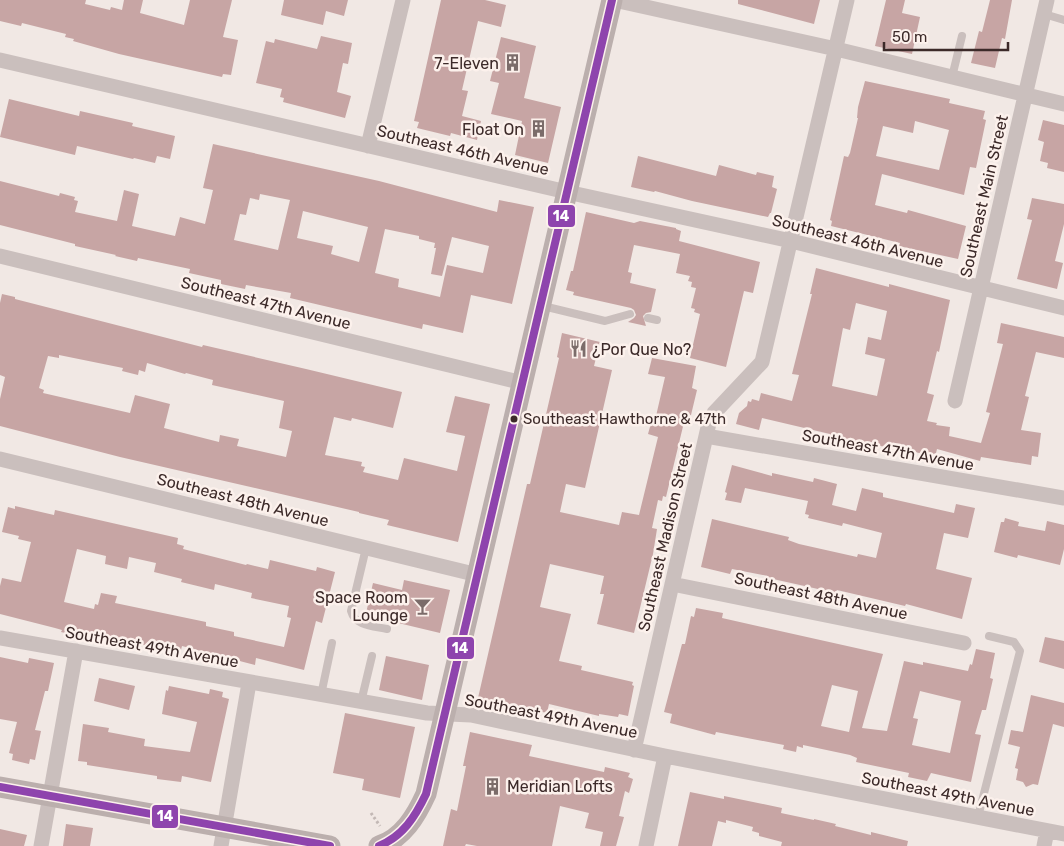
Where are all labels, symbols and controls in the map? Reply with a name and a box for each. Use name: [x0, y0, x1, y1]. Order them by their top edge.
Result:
scale bar: [884, 20, 1008, 52]
text: 50 m: [892, 28, 927, 46]
building icon: 7-Eleven: [503, 53, 523, 73]
place label: 7-Eleven: [434, 54, 499, 73]
street label: Southeast Main Street: [956, 113, 1012, 279]
building icon: Float On: [528, 119, 548, 139]
place label: Float On: [462, 120, 524, 139]
street label: Southeast 46th Avenue: [375, 121, 551, 179]
line badge: 14: [547, 204, 576, 228]
text: 14: [553, 208, 570, 225]
street label: Southeast 46th Avenue: [770, 210, 946, 272]
street label: Southeast 47th Avenue: [179, 273, 353, 333]
restaurant icon: ¿Por Que No?: [568, 339, 588, 359]
place label: ¿Por Que No?: [592, 340, 691, 359]
place label: Southeast Hawthorne & 47th: [523, 410, 726, 428]
marker: Southeast Hawthorne & 47th: [509, 414, 519, 424]
street label: Southeast 47th Avenue: [801, 426, 976, 474]
street label: Southeast Madison Street: [634, 441, 696, 633]
street label: Southeast 48th Avenue: [155, 469, 331, 531]
street label: Southeast 48th Avenue: [733, 568, 909, 624]
place label: Space Room Lounge: [315, 588, 408, 625]
bar icon: Space Room Lounge: [412, 596, 432, 616]
street label: Southeast 49th Avenue: [64, 622, 240, 672]
line badge: 14: [446, 636, 475, 660]
text: 14: [452, 640, 469, 657]
street label: Southeast 49th Avenue: [463, 690, 639, 742]
street label: Southeast 49th Avenue: [860, 768, 1036, 820]
building icon: Meridian Lofts: [483, 776, 503, 796]
place label: Meridian Lofts: [507, 777, 613, 796]
line badge: 14: [151, 804, 179, 829]
text: 14: [157, 808, 174, 825]

